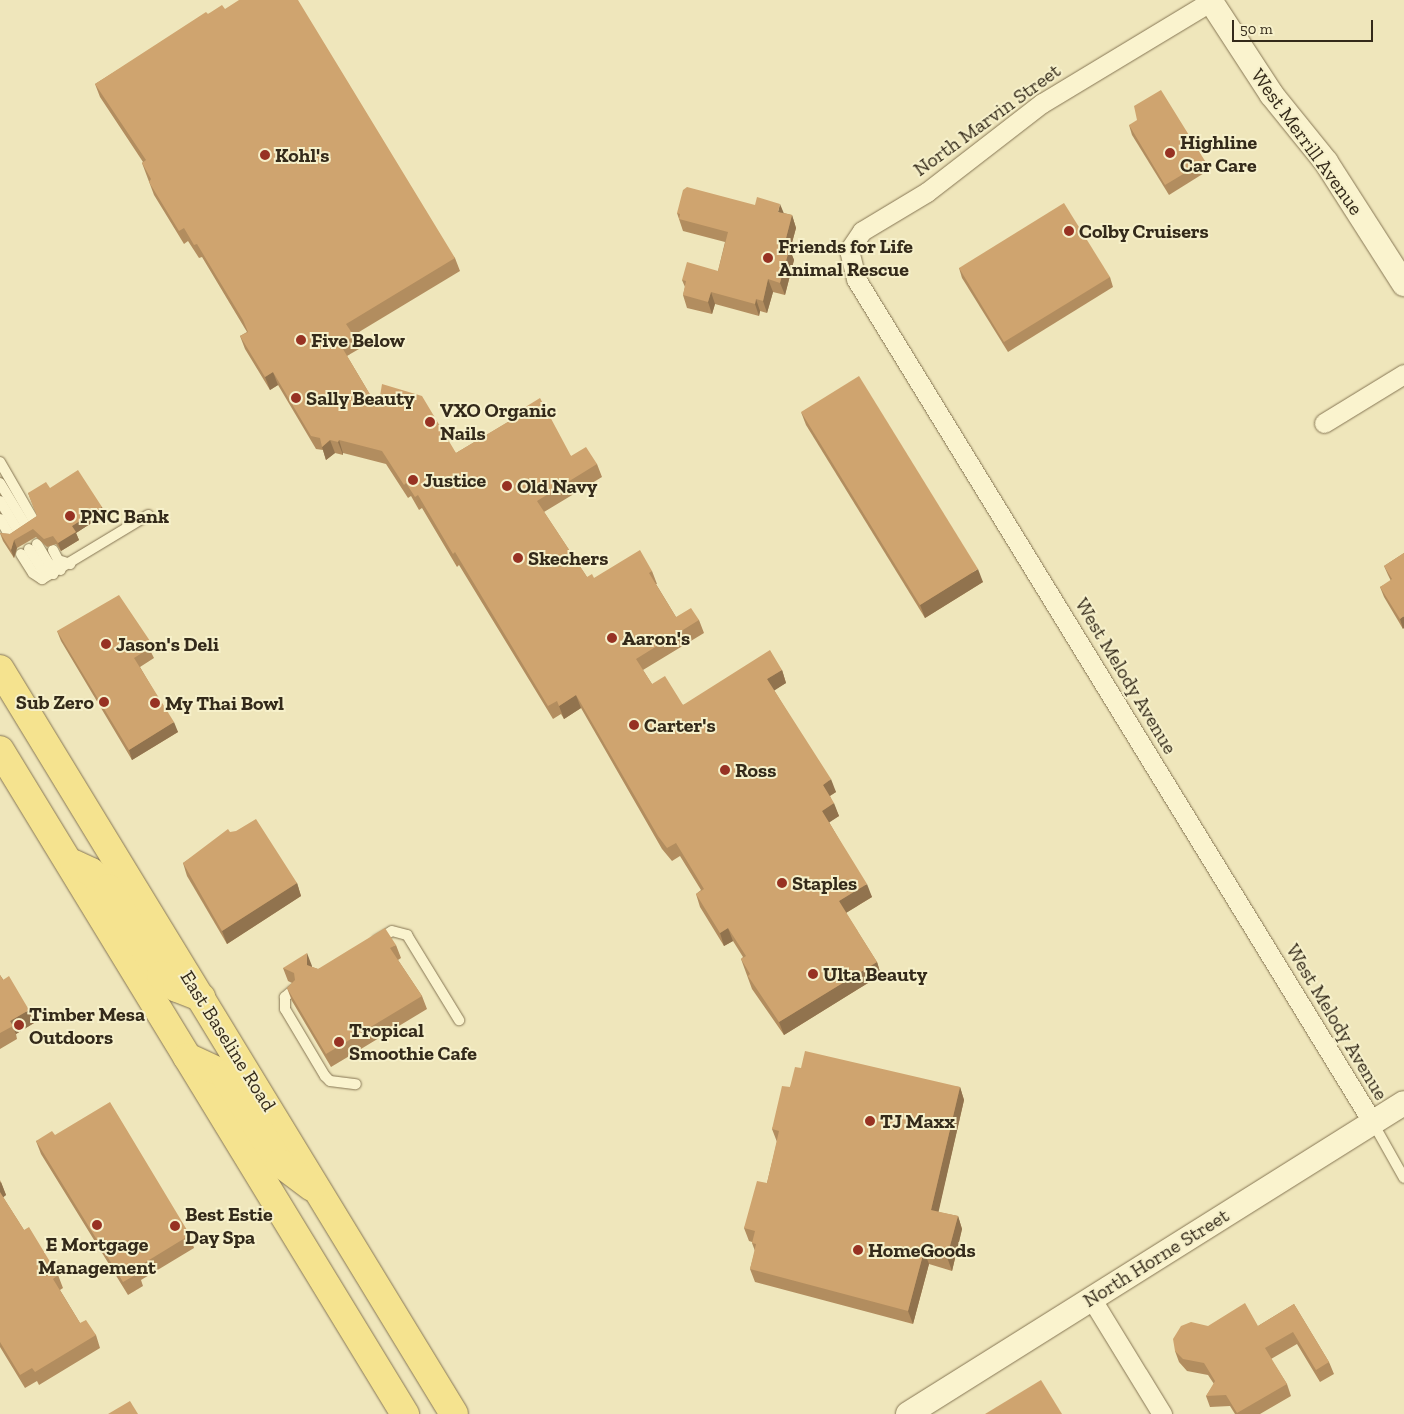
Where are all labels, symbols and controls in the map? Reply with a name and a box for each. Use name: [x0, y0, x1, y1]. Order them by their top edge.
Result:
scale bar: [1234, 10, 1375, 42]
text: 50 m: [1240, 20, 1273, 38]
street label: North Marvin Street: [909, 59, 1065, 181]
street label: West Merrill Avenue: [1246, 64, 1368, 220]
place label: Highline Car Care: [1180, 130, 1257, 177]
place label: Kohl's: [275, 143, 329, 167]
marker: Highline Car Care: [1164, 147, 1176, 159]
marker: Kohl's: [259, 149, 271, 161]
place label: Colby Cruisers: [1079, 219, 1209, 243]
marker: Colby Cruisers: [1063, 225, 1075, 237]
place label: Friends for Life Animal Rescue: [778, 235, 913, 282]
marker: Friends for Life Animal Rescue: [762, 252, 774, 264]
place label: Five Below: [311, 328, 405, 352]
marker: Five Below: [295, 334, 307, 346]
place label: Sally Beauty: [306, 386, 415, 410]
marker: Sally Beauty: [290, 392, 302, 404]
place label: VXO Organic Nails: [440, 399, 556, 446]
marker: VXO Organic Nails: [424, 416, 436, 428]
place label: Justice: [423, 468, 486, 492]
marker: Justice: [407, 474, 419, 486]
place label: Old Navy: [517, 474, 597, 498]
marker: Old Navy: [501, 480, 513, 492]
place label: PNC Bank: [80, 504, 169, 528]
marker: PNC Bank: [64, 510, 76, 522]
place label: Skechers: [528, 546, 608, 570]
marker: Skechers: [512, 552, 524, 564]
street label: West Melody Avenue: [1070, 593, 1182, 759]
place label: Aaron's: [622, 626, 690, 650]
place label: Jason's Deli: [116, 632, 219, 656]
marker: Aaron's: [606, 632, 618, 644]
marker: Jason's Deli: [100, 638, 112, 650]
place label: Sub Zero: [16, 690, 94, 714]
place label: My Thai Bowl: [165, 691, 284, 715]
marker: Sub Zero: [98, 696, 110, 708]
marker: My Thai Bowl: [149, 697, 161, 709]
place label: Carter's: [644, 713, 716, 737]
marker: Carter's: [628, 719, 640, 731]
place label: Ross: [735, 758, 776, 782]
marker: Ross: [719, 764, 731, 776]
place label: Staples: [792, 871, 857, 895]
marker: Staples: [776, 877, 788, 889]
street label: West Melody Avenue: [1281, 939, 1393, 1105]
place label: Ulta Beauty: [823, 962, 927, 986]
street label: East Baseline Road: [175, 966, 281, 1116]
marker: Ulta Beauty: [807, 968, 819, 980]
place label: Timber Mesa Outdoors: [29, 1002, 145, 1049]
place label: Tropical Smoothie Cafe: [349, 1018, 477, 1065]
marker: Timber Mesa Outdoors: [13, 1019, 25, 1031]
marker: Tropical Smoothie Cafe: [333, 1036, 345, 1048]
place label: TJ Maxx: [880, 1109, 955, 1133]
marker: TJ Maxx: [864, 1115, 876, 1127]
place label: Best Estie Day Spa: [185, 1202, 273, 1249]
street label: North Horne Street: [1079, 1203, 1233, 1313]
marker: E Mortgage Management: [91, 1219, 103, 1231]
marker: Best Estie Day Spa: [169, 1220, 181, 1232]
place label: E Mortgage Management: [38, 1233, 156, 1280]
place label: HomeGoods: [868, 1238, 976, 1262]
marker: HomeGoods: [852, 1244, 864, 1256]

